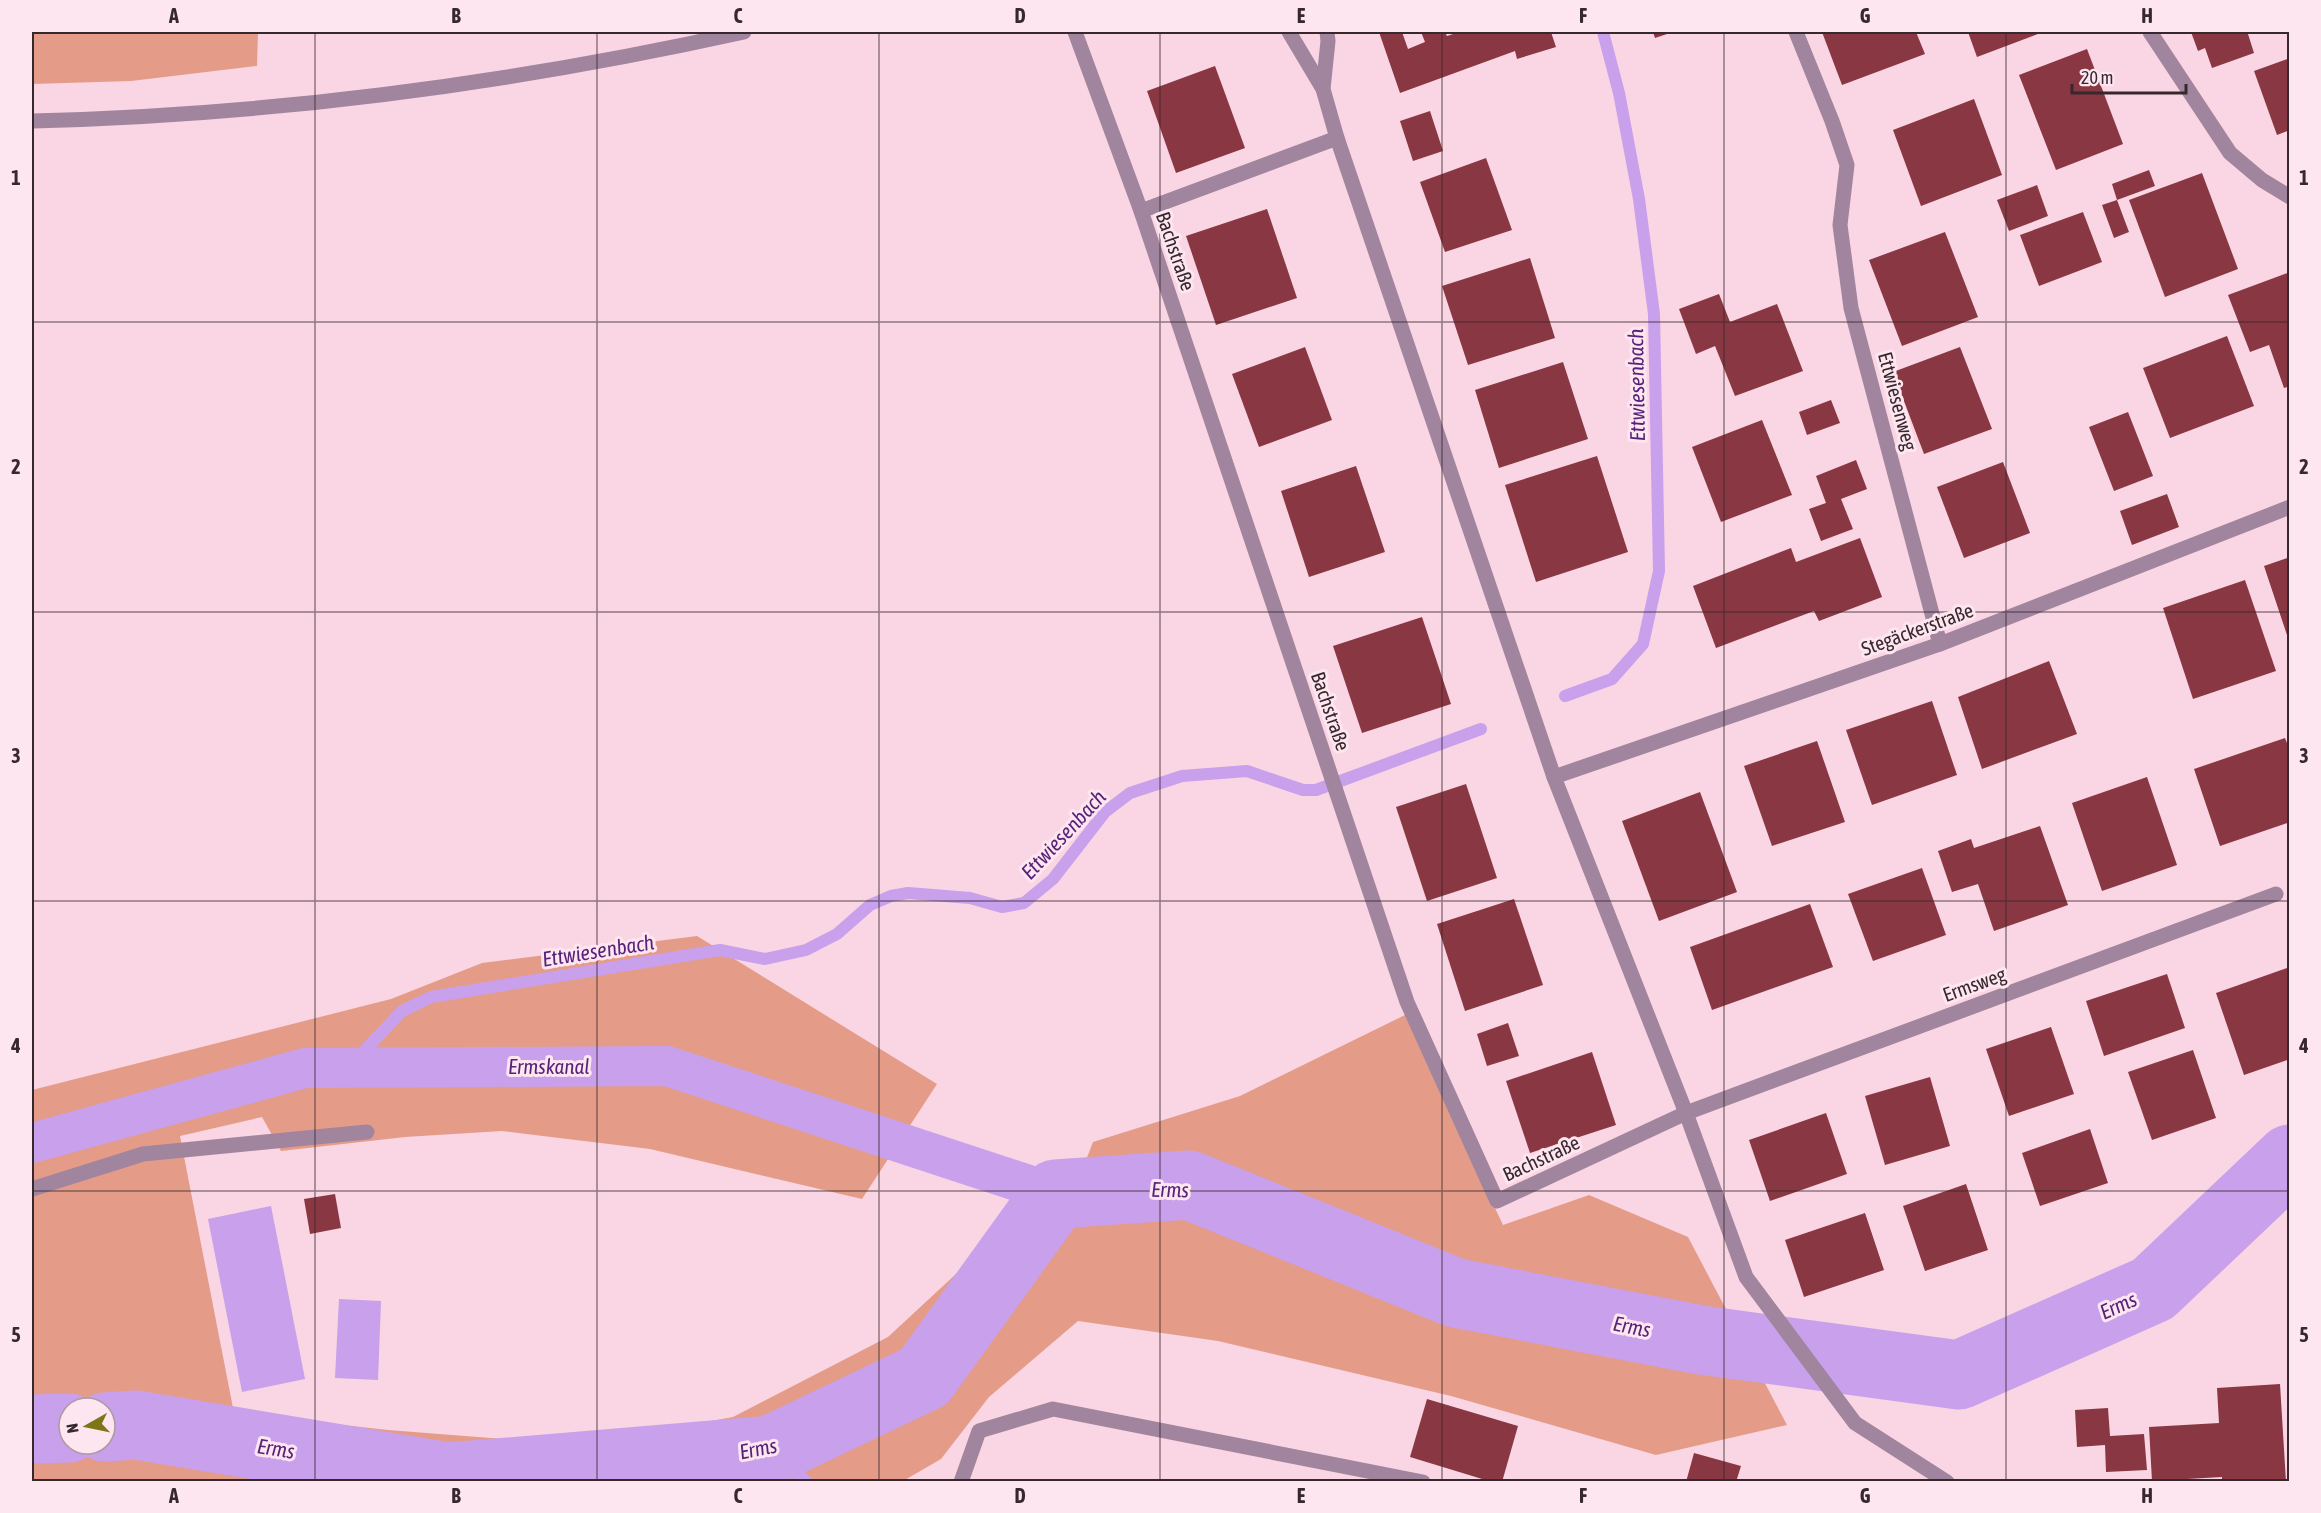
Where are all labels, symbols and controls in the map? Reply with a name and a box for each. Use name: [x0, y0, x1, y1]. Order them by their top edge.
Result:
text: A: [168, 4, 179, 27]
text: B: [451, 4, 461, 27]
text: C: [734, 4, 743, 27]
text: D: [1014, 4, 1026, 27]
text: E: [1297, 4, 1306, 27]
text: F: [1579, 4, 1587, 27]
text: G: [1860, 4, 1871, 27]
text: H: [2141, 4, 2153, 27]
scale bar: [2072, 57, 2186, 95]
text: 20 m: [2081, 67, 2113, 88]
text: 1: [11, 166, 21, 189]
text: 1: [2299, 166, 2309, 189]
street label: Bachstraße: [1152, 208, 1200, 294]
water label: Ettwiesenbach: [1623, 328, 1649, 442]
street label: Ettwiesenweg: [1874, 349, 1922, 453]
text: 2: [11, 455, 21, 478]
text: 2: [2299, 455, 2309, 478]
street label: Stegäckerstraße: [1858, 598, 1976, 660]
street label: Bachstraße: [1307, 668, 1355, 754]
text: 3: [11, 744, 21, 767]
text: 3: [2299, 744, 2309, 767]
water label: Ettwiesenbach: [1016, 785, 1110, 883]
water label: Ettwiesenbach: [540, 929, 656, 971]
street label: Ermsweg: [1939, 962, 2009, 1006]
text: 4: [10, 1034, 21, 1057]
text: 4: [2298, 1034, 2309, 1057]
water label: Ermskanal: [508, 1054, 590, 1078]
street label: Bachstraße: [1499, 1130, 1583, 1186]
water label: Erms: [1151, 1177, 1189, 1201]
water label: Erms: [2096, 1286, 2140, 1324]
water label: Erms: [1611, 1311, 1653, 1341]
text: 5: [11, 1323, 21, 1346]
text: 5: [2299, 1323, 2309, 1346]
north arrow: [57, 1396, 117, 1456]
text: N: [63, 1422, 82, 1434]
water label: Erms: [256, 1433, 296, 1463]
water label: Erms: [737, 1433, 779, 1463]
text: A: [168, 1484, 179, 1507]
text: B: [451, 1484, 461, 1507]
text: C: [734, 1484, 743, 1507]
text: D: [1014, 1484, 1026, 1507]
text: E: [1297, 1484, 1306, 1507]
text: F: [1579, 1484, 1587, 1507]
text: G: [1860, 1484, 1871, 1507]
text: H: [2141, 1484, 2153, 1507]

